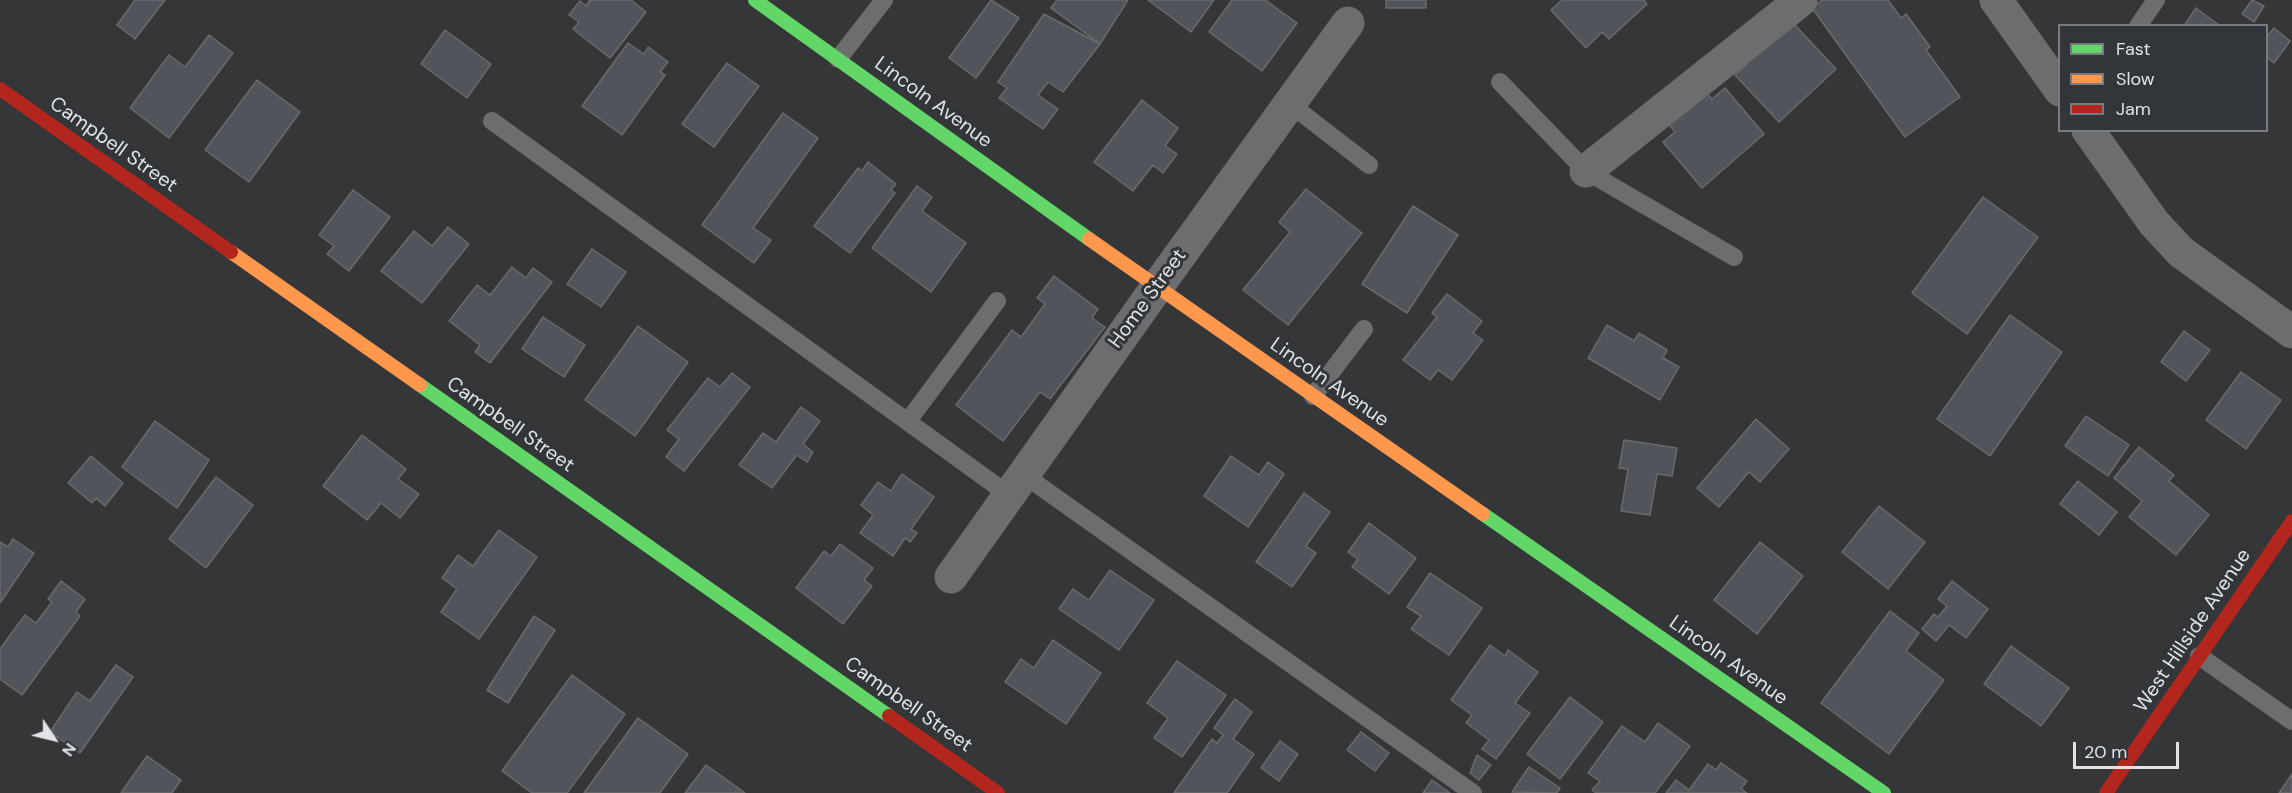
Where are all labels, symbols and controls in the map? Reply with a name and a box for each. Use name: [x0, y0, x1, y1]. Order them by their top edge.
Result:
legend: [2058, 24, 2268, 132]
text: Fast: [2116, 37, 2151, 61]
street label: Lincoln Avenue: [870, 52, 996, 154]
text: Slow: [2116, 67, 2155, 91]
street label: Campbell Street: [45, 92, 181, 198]
text: Jam: [2116, 97, 2151, 121]
street label: Home Street: [1104, 245, 1192, 353]
street label: Lincoln Avenue: [1265, 333, 1393, 433]
street label: Campbell Street: [442, 372, 578, 478]
street label: West Hillside Avenue: [2129, 545, 2257, 717]
street label: Lincoln Avenue: [1664, 611, 1792, 711]
street label: Campbell Street: [840, 652, 976, 758]
north arrow: [24, 709, 84, 769]
scale bar: [2076, 730, 2182, 768]
text: N: [57, 739, 81, 760]
text: 20 m: [2084, 740, 2127, 764]

